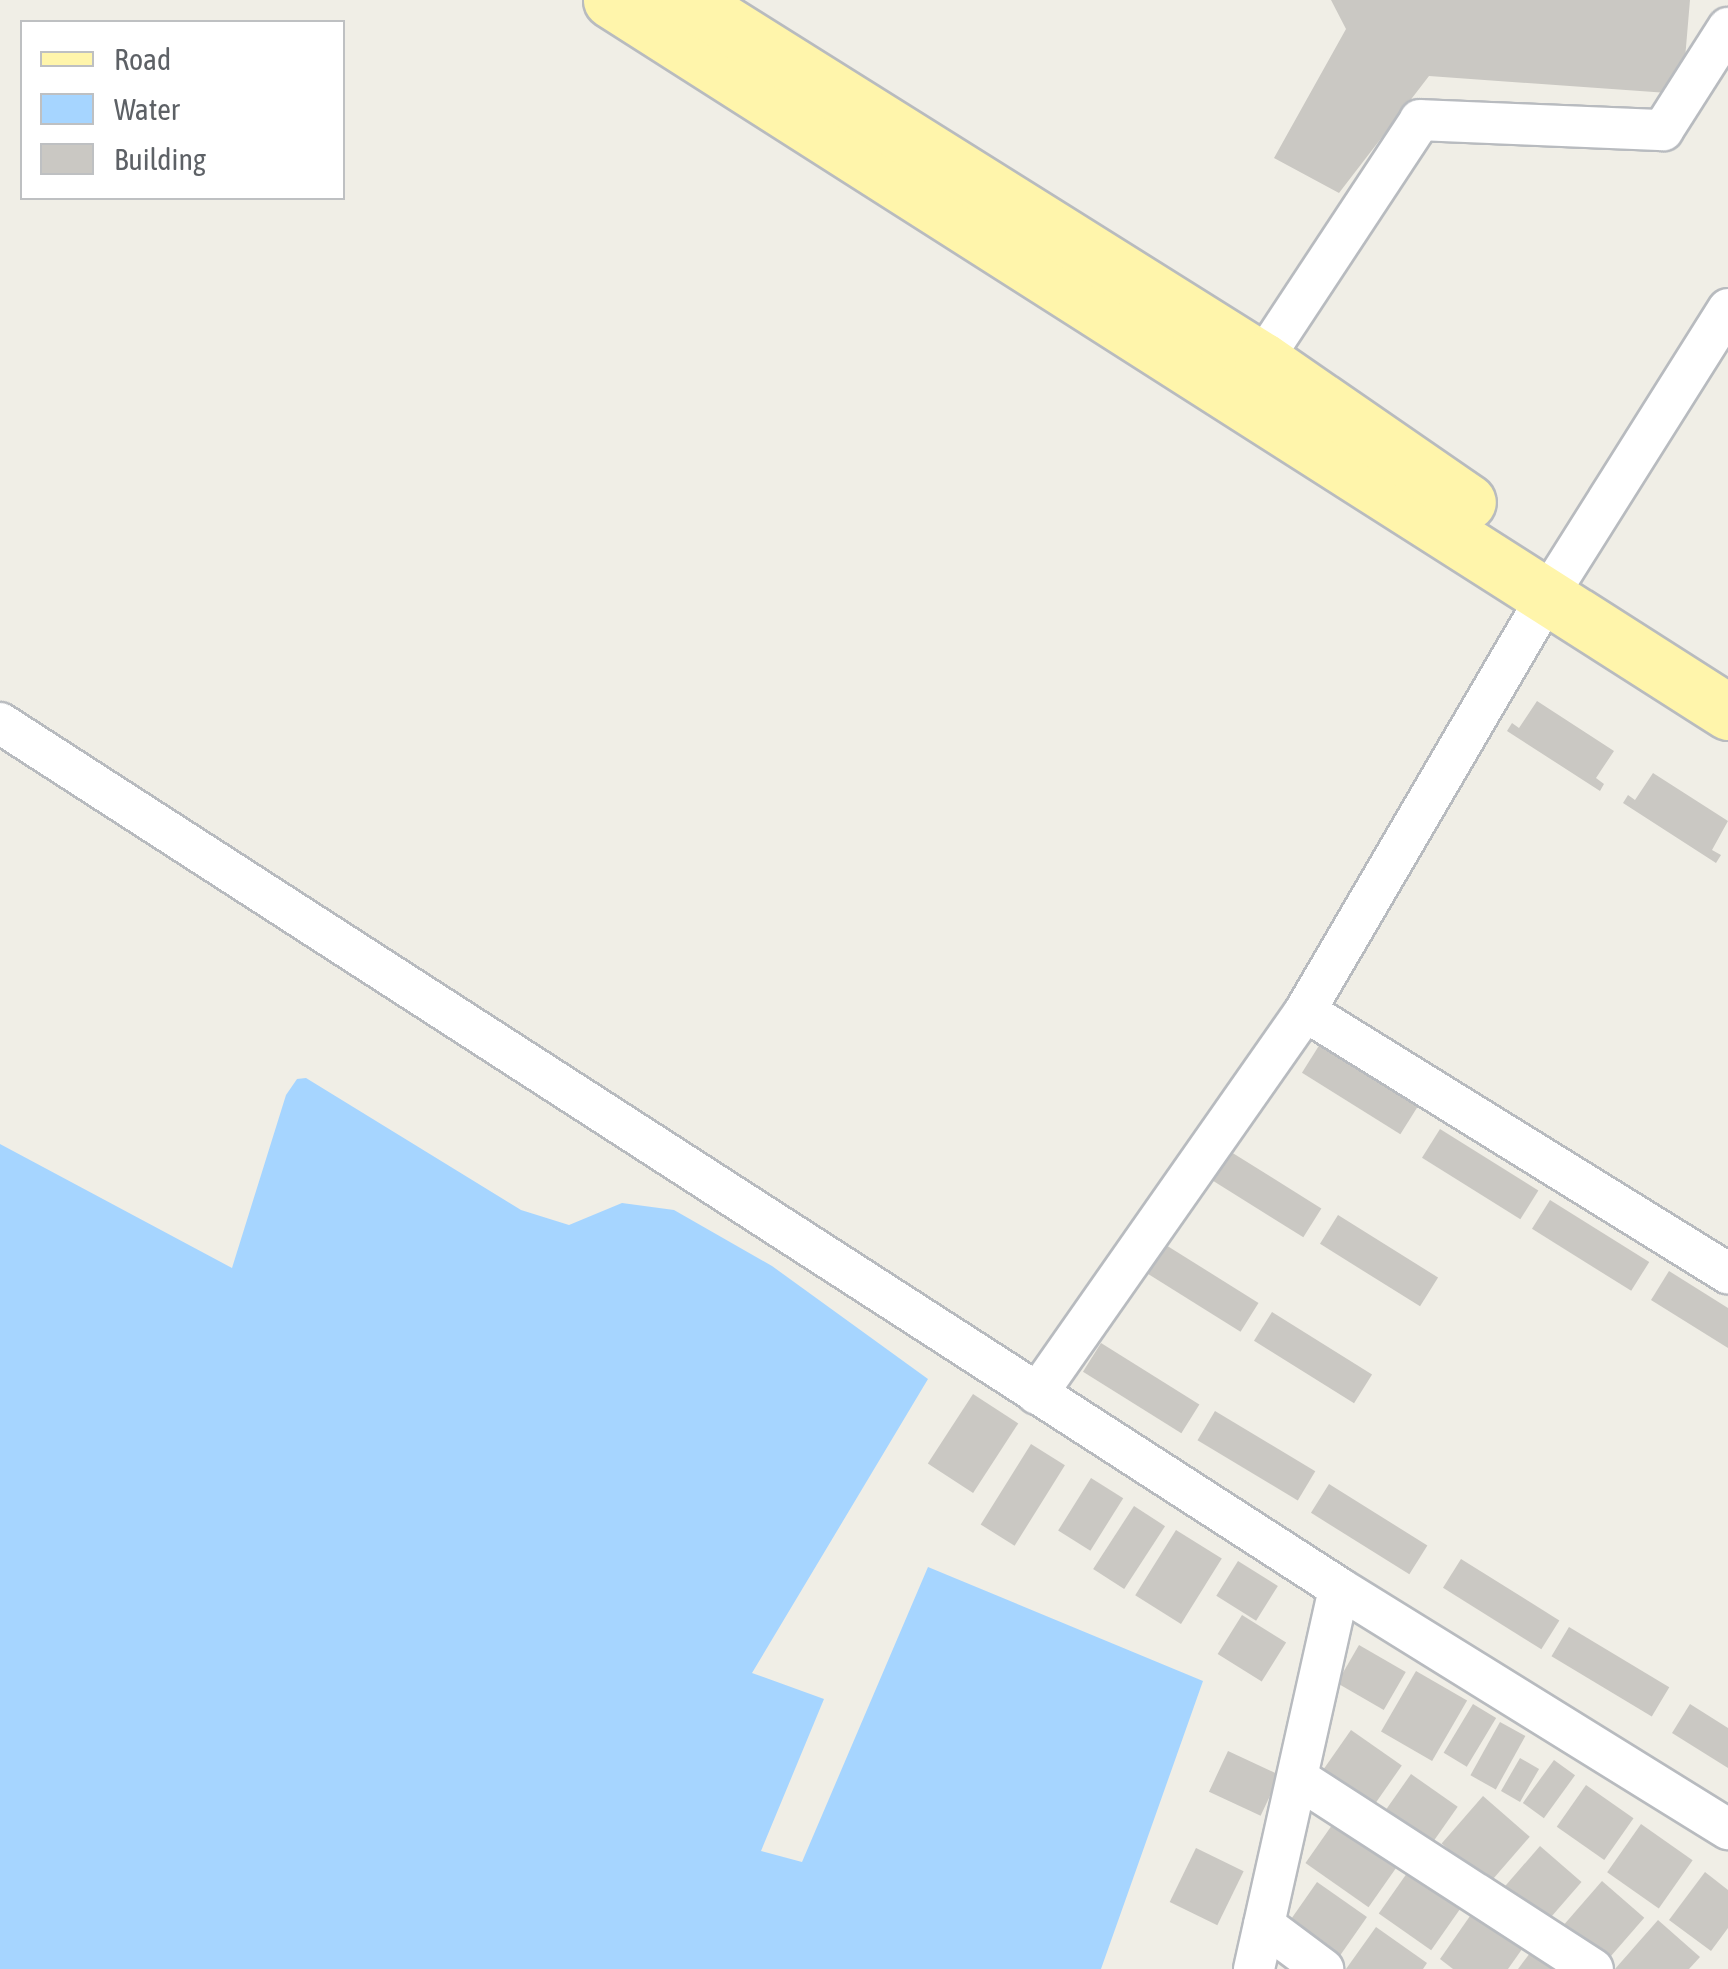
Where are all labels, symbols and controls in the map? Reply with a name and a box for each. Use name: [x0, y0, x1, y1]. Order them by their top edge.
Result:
legend: [20, 20, 345, 200]
text: Road: [114, 42, 171, 76]
text: Water: [114, 92, 180, 126]
text: Building: [114, 142, 206, 176]

